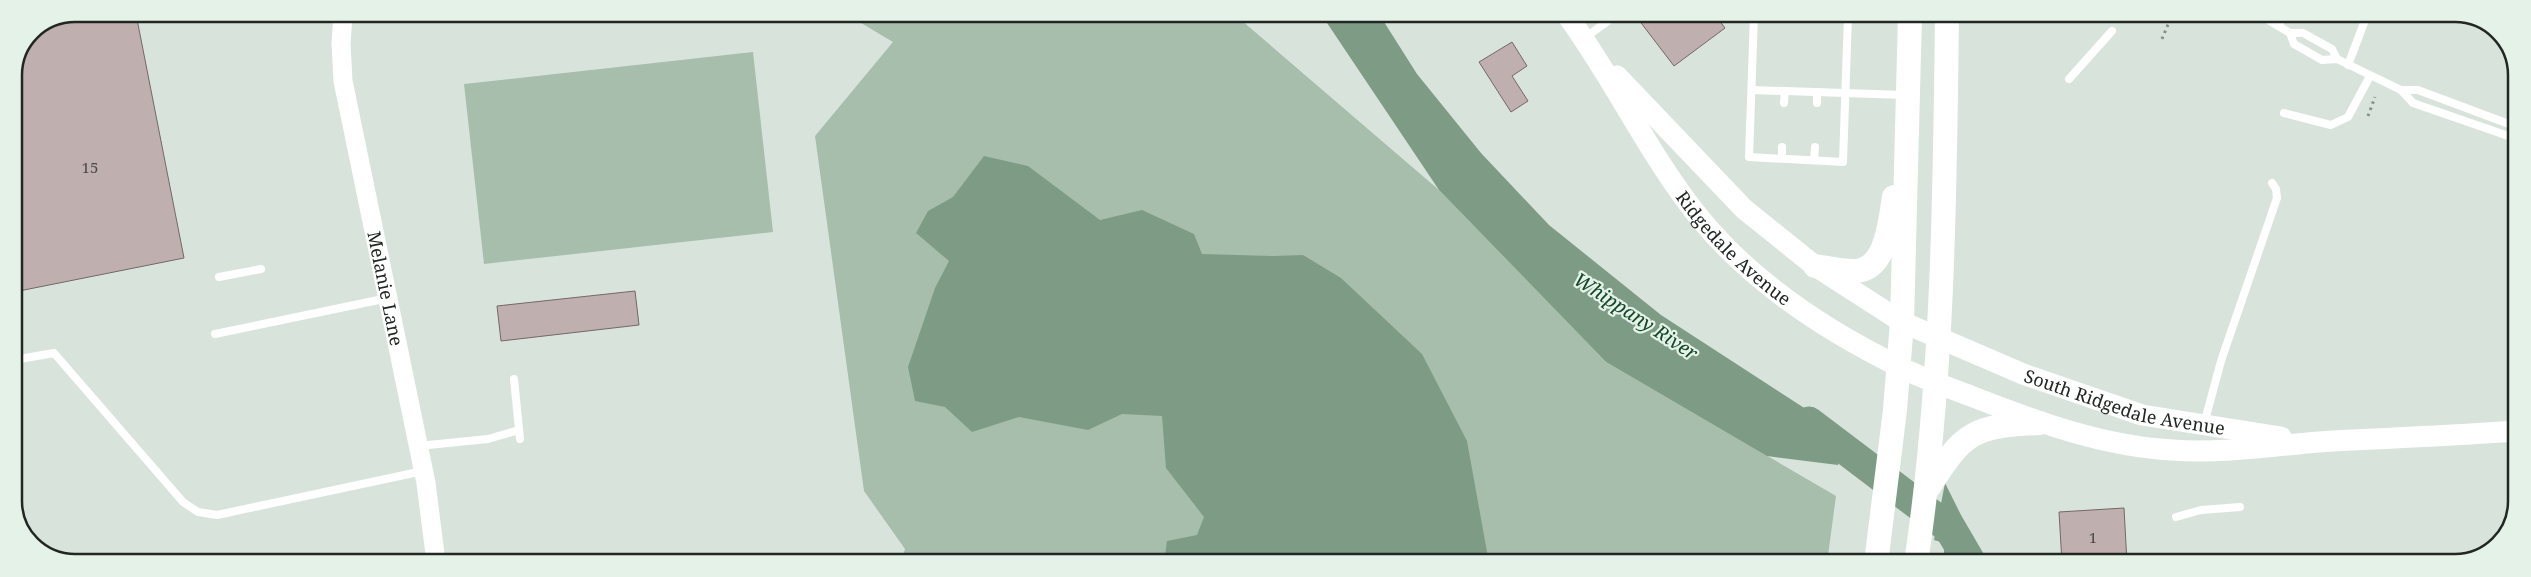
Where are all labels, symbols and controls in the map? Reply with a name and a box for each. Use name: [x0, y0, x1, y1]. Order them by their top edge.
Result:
house number: 15: [82, 157, 98, 177]
street label: Ridgedale Avenue: [1671, 186, 1796, 311]
street label: Melanie Lane: [362, 229, 409, 348]
water label: Whippany River: [1569, 266, 1703, 366]
street label: South Ridgedale Avenue: [2021, 363, 2227, 440]
house number: 1: [2089, 527, 2097, 547]

